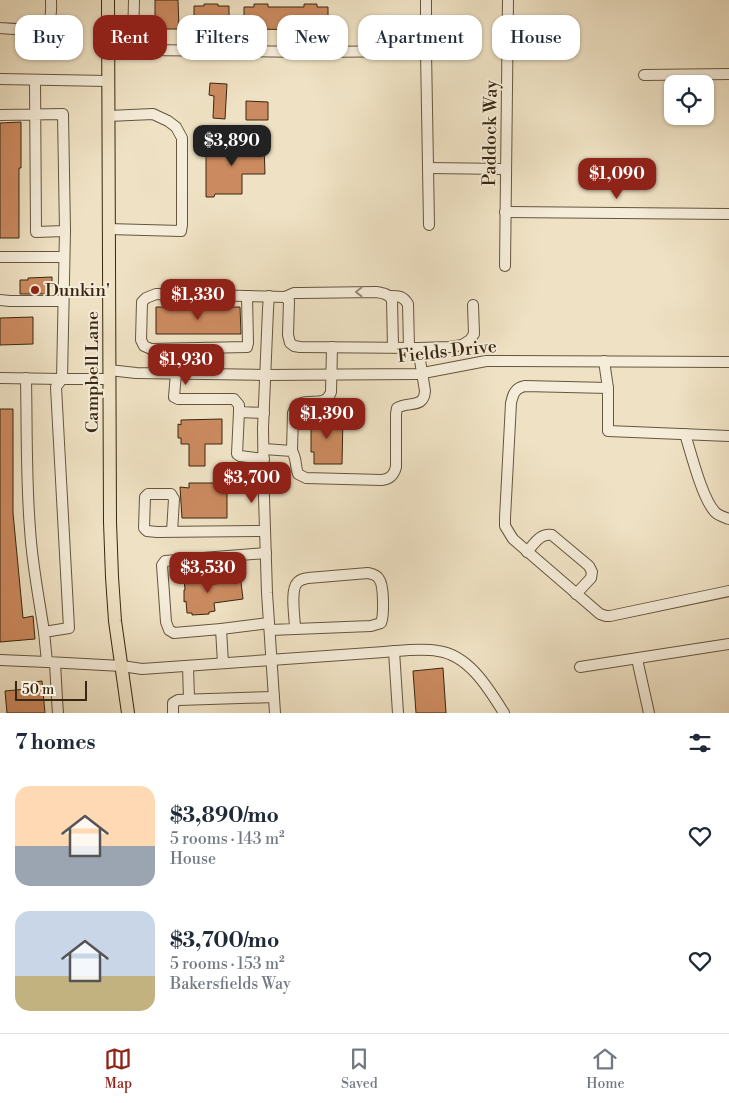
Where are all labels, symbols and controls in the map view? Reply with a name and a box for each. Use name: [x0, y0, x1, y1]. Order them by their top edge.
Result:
chip: Buy: [15, 15, 83, 60]
chip: Rent: [93, 15, 167, 60]
chip: Filters: [177, 15, 267, 60]
chip: New: [277, 15, 348, 60]
chip: Apartment: [358, 15, 482, 60]
chip: House: [492, 15, 580, 60]
map controls: [664, 75, 714, 125]
button: locate: [664, 75, 714, 125]
street label: Paddock Way: [478, 80, 503, 186]
pin: $3,890: [191, 124, 273, 167]
text: $3,890: [204, 131, 260, 151]
pin: $1,090: [576, 158, 658, 200]
text: $1,090: [589, 164, 645, 184]
pin: $1,330: [157, 278, 239, 321]
place label: Dunkin': [45, 279, 110, 302]
marker: Dunkin': [29, 284, 41, 296]
text: $1,330: [171, 285, 225, 305]
one-way arrow: [355, 287, 362, 297]
street label: Campbell Lane: [81, 311, 104, 433]
street label: Fields Drive: [396, 335, 498, 368]
pin: $1,930: [145, 344, 227, 386]
text: $1,930: [159, 350, 213, 370]
pin: $1,390: [286, 398, 368, 440]
text: $1,390: [300, 404, 354, 424]
pin: $3,700: [211, 462, 293, 504]
text: $3,700: [224, 468, 280, 488]
pin: $3,530: [167, 552, 249, 594]
text: $3,530: [180, 558, 236, 578]
scale bar: [15, 678, 88, 701]
text: 50 m: [22, 681, 54, 699]
icon: filters: [686, 729, 714, 757]
text: 7 homes: [15, 730, 96, 756]
text: $3,890/mo: [170, 803, 279, 829]
icon: home: [55, 806, 115, 866]
icon: heart: [686, 822, 714, 850]
text: 5 rooms · 143 m²: [170, 829, 285, 849]
text: House: [170, 849, 216, 869]
text: $3,700/mo: [170, 928, 279, 954]
icon: home: [55, 931, 115, 991]
icon: heart: [686, 947, 714, 975]
text: 5 rooms · 153 m²: [170, 954, 285, 974]
text: Bakersfields Way: [170, 974, 291, 994]
tab: Map: [104, 1045, 132, 1093]
tab: Saved: [341, 1045, 378, 1093]
tab: Home: [586, 1045, 625, 1093]

